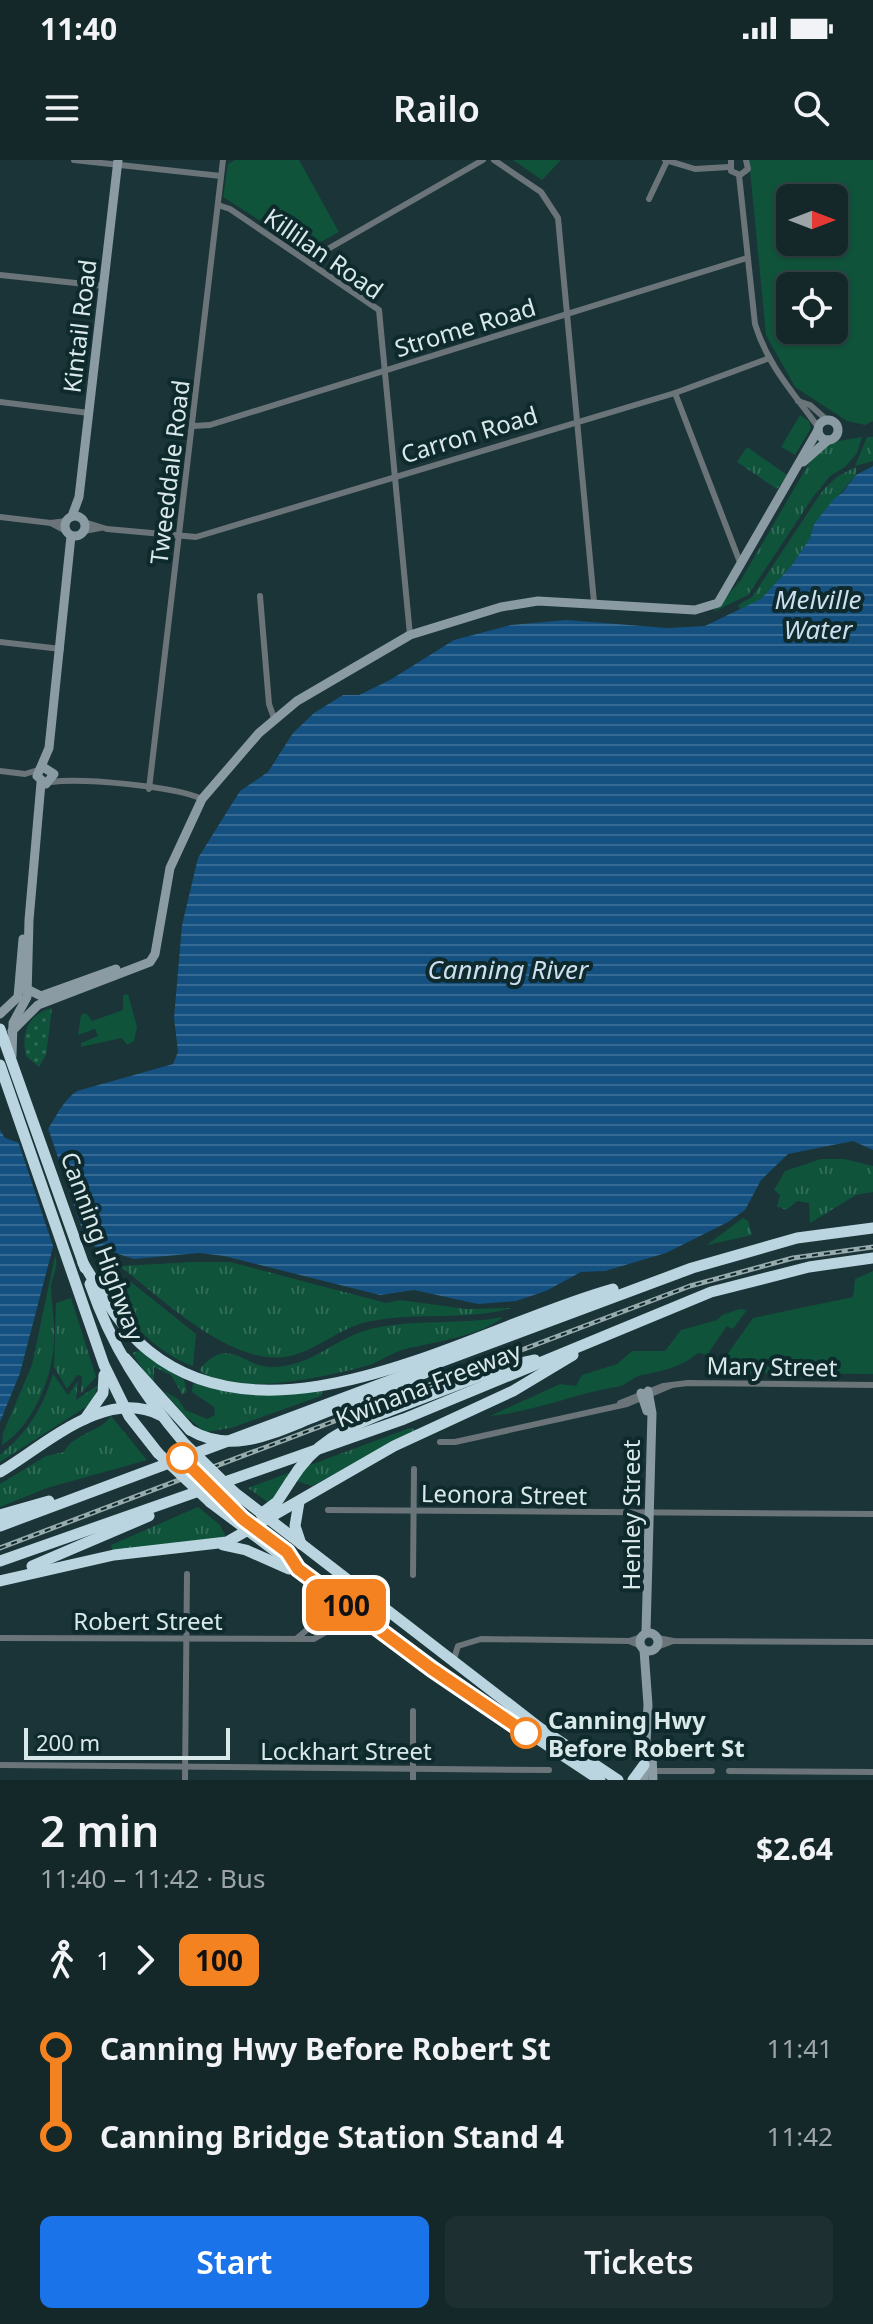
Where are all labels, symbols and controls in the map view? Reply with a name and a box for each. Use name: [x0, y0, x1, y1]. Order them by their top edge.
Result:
text: 11:40: [40, 8, 117, 49]
text: Railo: [393, 84, 480, 133]
icon: menu: [40, 86, 84, 130]
icon: search: [789, 86, 833, 130]
north arrow: [776, 184, 848, 256]
map controls: [776, 184, 848, 344]
street label: Killilan Road: [258, 200, 390, 306]
street label: Kintail Road: [54, 257, 104, 395]
button: locate: [776, 272, 848, 344]
street label: Strome Road: [391, 290, 539, 364]
street label: Tweeddale Road: [141, 378, 197, 566]
street label: Carron Road: [397, 398, 541, 470]
water label: Melville Water: [775, 581, 861, 647]
water label: Canning River: [428, 951, 590, 987]
street label: Canning Highway: [54, 1147, 153, 1346]
street label: Kwinana Freeway: [331, 1333, 526, 1434]
street label: Mary Street: [706, 1348, 838, 1384]
street label: Henley Street: [614, 1439, 647, 1590]
unlabelled marker: [167, 1443, 197, 1473]
street label: Leonora Street: [421, 1476, 588, 1512]
line badge: 100: [300, 1579, 392, 1631]
text: 100: [322, 1586, 370, 1624]
street label: Robert Street: [73, 1604, 223, 1637]
place label: Canning Hwy Before Robert St: [548, 1703, 745, 1764]
marker: Canning Hwy Before Robert St: [511, 1718, 541, 1748]
scale bar: [24, 1724, 230, 1760]
text: 200 m: [36, 1727, 100, 1757]
street label: Lockhart Street: [260, 1734, 432, 1767]
text: 2 min: [40, 1800, 159, 1860]
text: $2.64: [756, 1828, 833, 1869]
text: 11:40 – 11:42 · Bus: [40, 1860, 265, 1896]
icon: walk: [40, 1938, 84, 1982]
icon: forward: [123, 1938, 167, 1982]
text: 100: [195, 1941, 243, 1979]
text: 1: [96, 1942, 111, 1978]
text: Canning Hwy Before Robert St: [100, 2028, 551, 2069]
text: 11:41: [767, 2030, 833, 2066]
text: Canning Bridge Station Stand 4: [100, 2116, 564, 2157]
text: 11:42: [767, 2118, 833, 2154]
button: Start: [40, 2216, 429, 2308]
button: Tickets: [445, 2216, 833, 2308]

